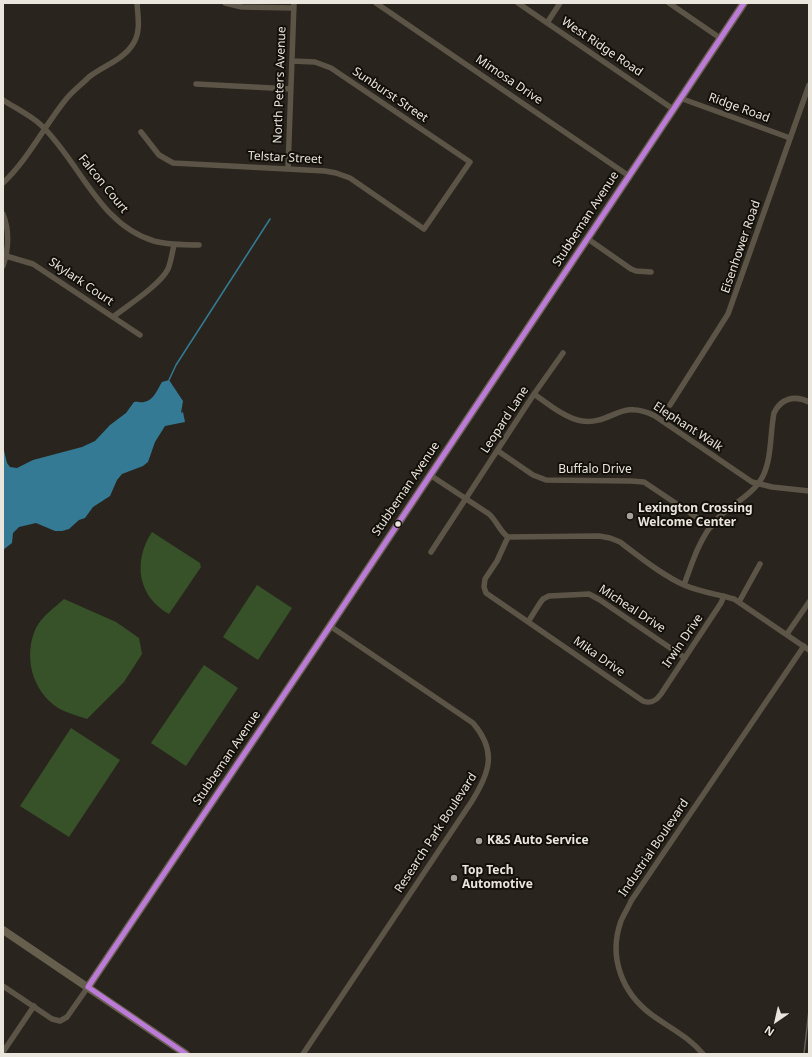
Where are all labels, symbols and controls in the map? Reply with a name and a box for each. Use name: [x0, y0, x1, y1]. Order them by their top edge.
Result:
street label: West Ridge Road: [559, 14, 645, 80]
street label: North Peters Avenue: [271, 26, 289, 144]
street label: Mimosa Drive: [473, 52, 545, 108]
street label: Sunburst Street: [350, 64, 430, 126]
street label: Ridge Road: [706, 90, 772, 126]
street label: Telstar Street: [248, 149, 322, 167]
street label: Falcon Court: [75, 152, 131, 216]
street label: Stubbeman Avenue: [550, 169, 622, 269]
street label: Eisenhower Road: [718, 199, 764, 295]
street label: Skylark Court: [46, 255, 116, 309]
street label: Leopard Lane: [478, 384, 532, 456]
street label: Elephant Walk: [650, 399, 726, 455]
street label: Stubbeman Avenue: [369, 439, 443, 539]
street label: Buffalo Drive: [558, 463, 632, 477]
place label: Lexington Crossing Welcome Center: [638, 502, 753, 530]
marker: Lexington Crossing Welcome Center: [625, 511, 635, 521]
unlabelled marker: [393, 519, 403, 529]
street label: Micheal Drive: [596, 582, 668, 636]
street label: Irwin Drive: [660, 611, 706, 671]
street label: Mika Drive: [570, 634, 628, 680]
street label: Stubbeman Avenue: [190, 708, 264, 808]
street label: Research Park Boulevard: [392, 770, 480, 896]
street label: Industrial Boulevard: [616, 797, 692, 899]
place label: K&S Auto Service: [487, 834, 589, 848]
marker: K&S Auto Service: [474, 836, 484, 846]
place label: Top Tech Automotive: [462, 864, 533, 892]
marker: Top Tech Automotive: [449, 873, 459, 883]
north arrow: [756, 1001, 796, 1041]
text: N: [761, 1023, 777, 1040]

